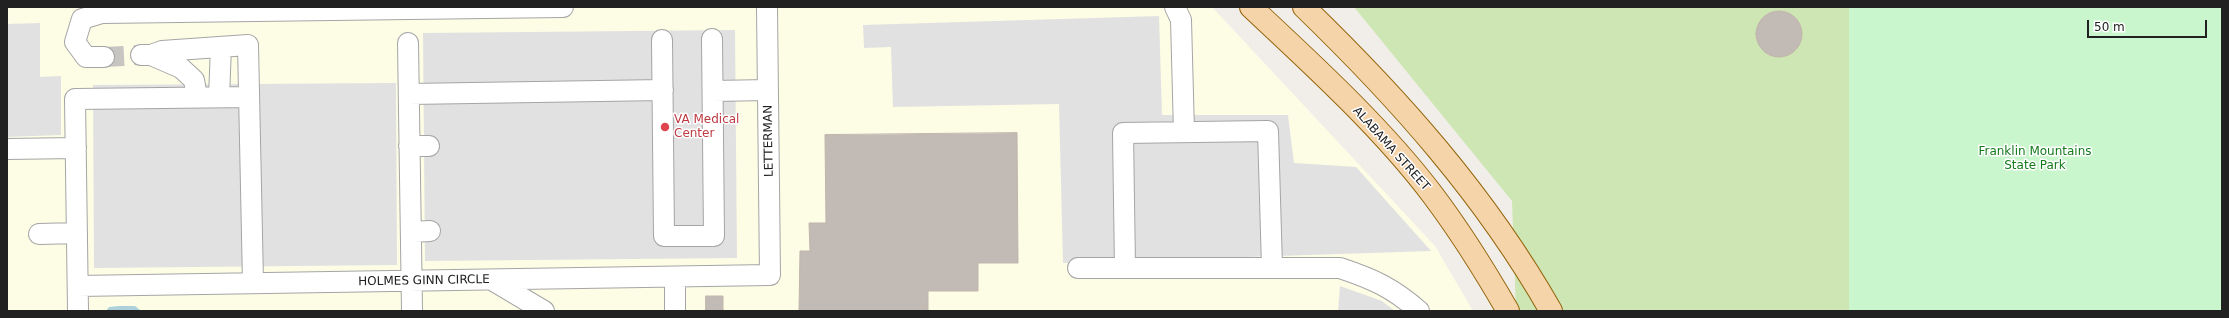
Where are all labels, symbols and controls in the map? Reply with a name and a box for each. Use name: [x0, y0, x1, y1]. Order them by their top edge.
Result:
scale bar: [2089, 12, 2209, 38]
text: 50 m: [2094, 20, 2125, 34]
street label: ALABAMA STREET: [1350, 104, 1432, 194]
street label: LETTERMAN: [761, 105, 777, 177]
place label: VA Medical Center: [674, 113, 739, 141]
marker: VA Medical Center: [659, 121, 671, 133]
park label: Franklin Mountains State Park: [1978, 145, 2092, 173]
street label: HOLMES GINN CIRCLE: [358, 273, 490, 289]

